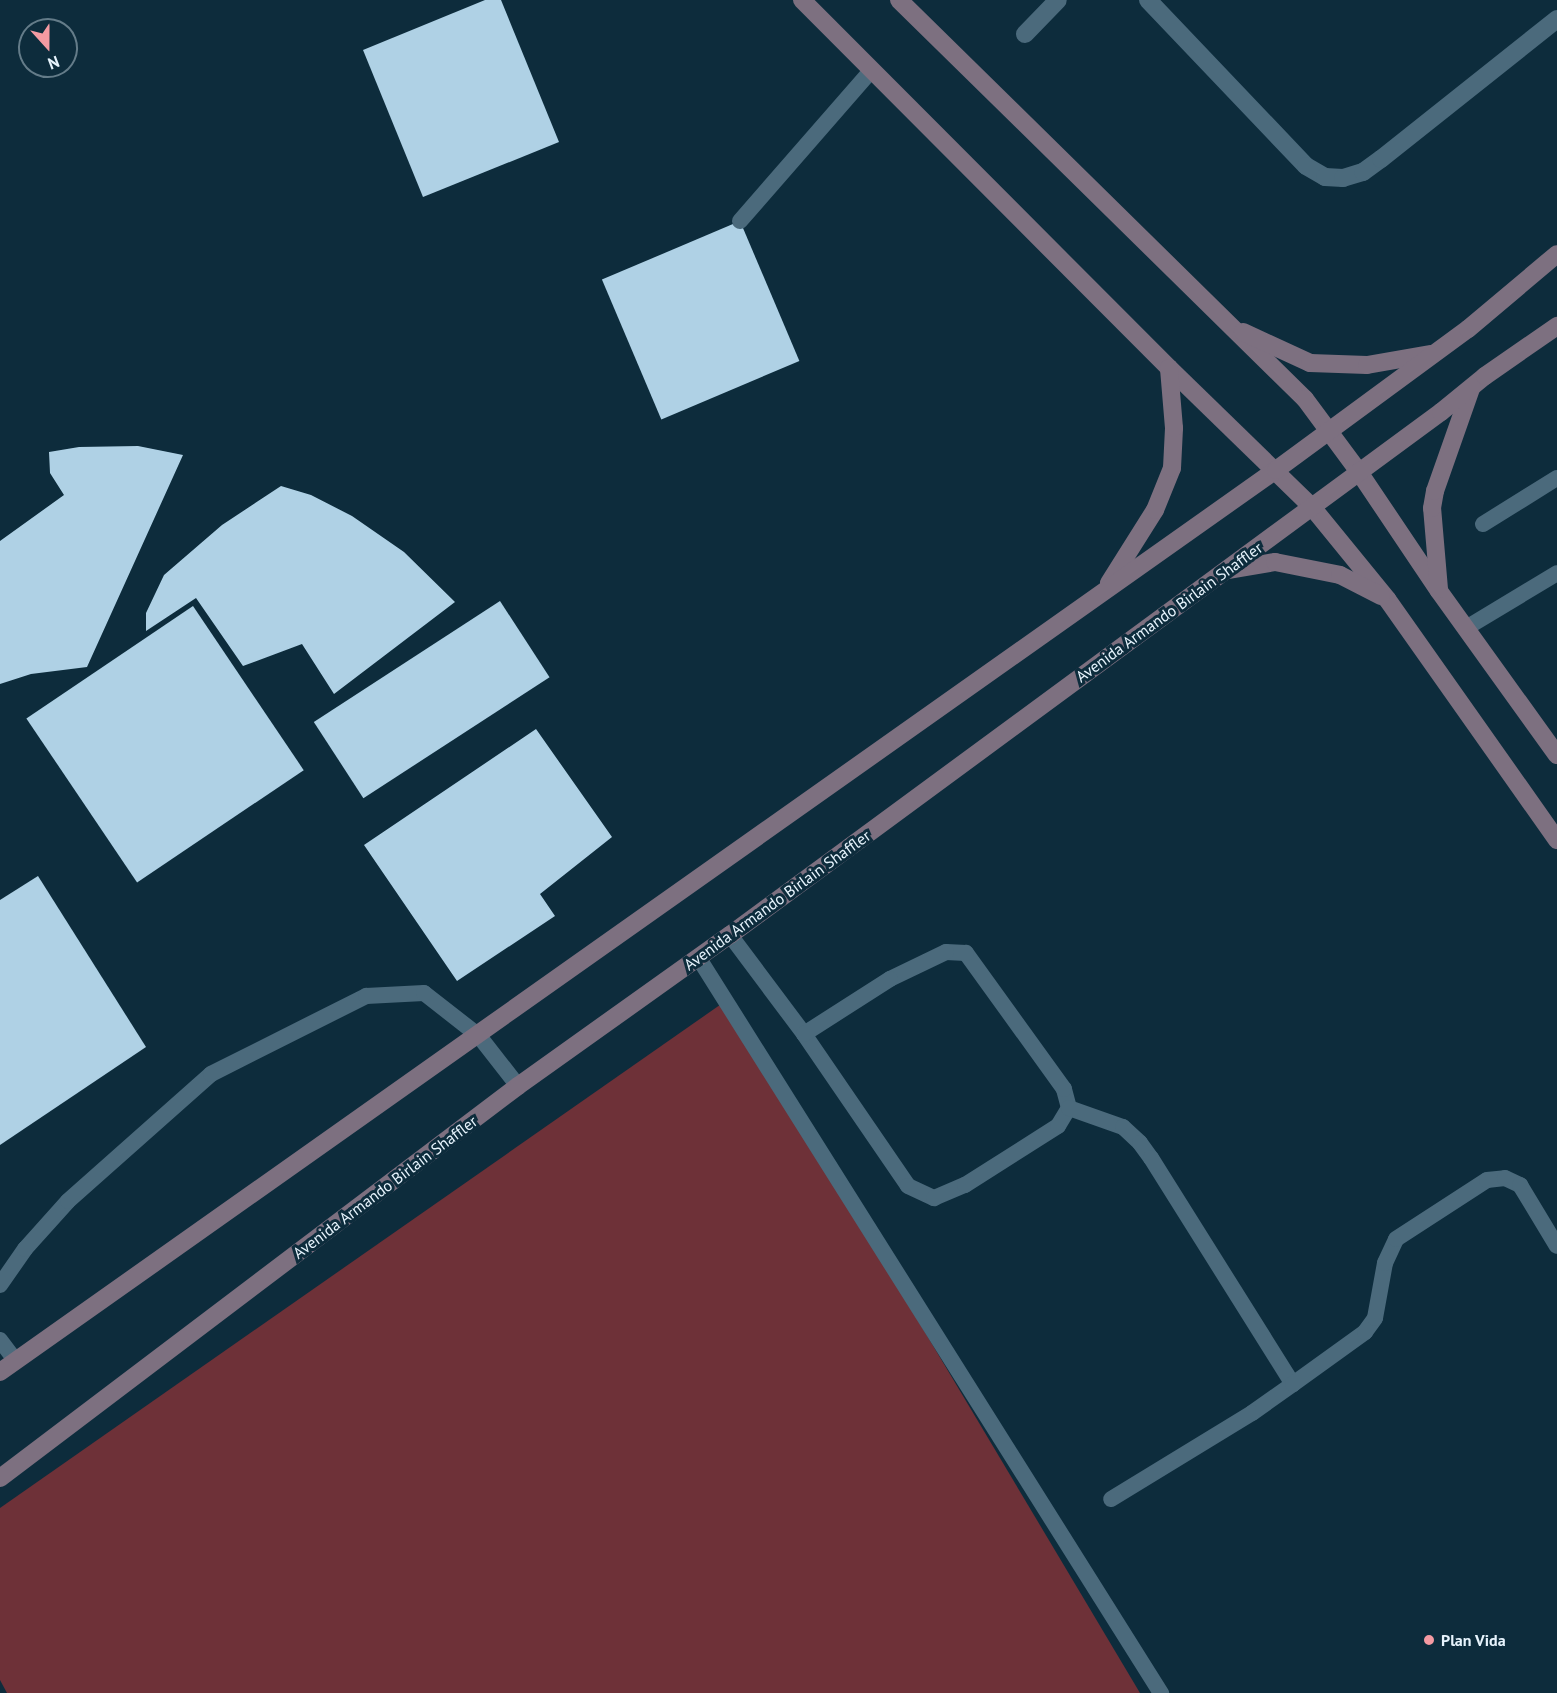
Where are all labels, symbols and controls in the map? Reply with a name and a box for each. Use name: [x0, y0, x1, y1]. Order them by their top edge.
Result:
north arrow: [18, 18, 78, 78]
text: N: [45, 52, 62, 74]
street label: Avenida Armando Birlain Shaffler: [1072, 538, 1266, 686]
street label: Avenida Armando Birlain Shaffler: [680, 826, 874, 974]
street label: Avenida Armando Birlain Shaffler: [289, 1111, 481, 1263]
place label: Plan Vida: [1441, 1630, 1506, 1650]
marker: Plan Vida: [1422, 1633, 1436, 1647]

